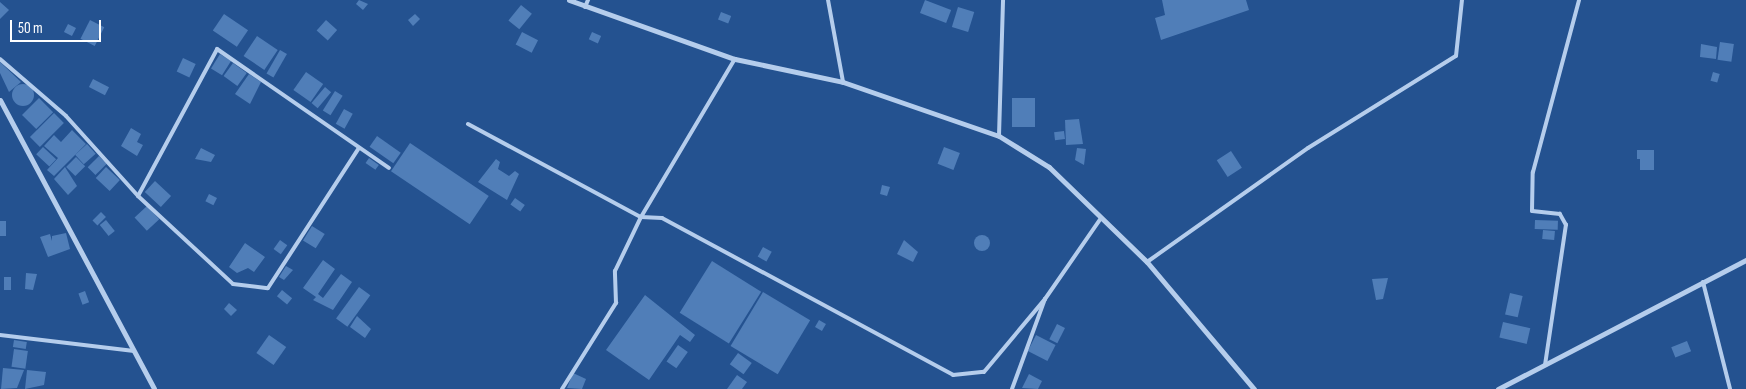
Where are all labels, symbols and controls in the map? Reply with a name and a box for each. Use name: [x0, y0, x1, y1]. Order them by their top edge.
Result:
scale bar: [12, 10, 104, 42]
text: 50 m: [18, 19, 43, 38]

